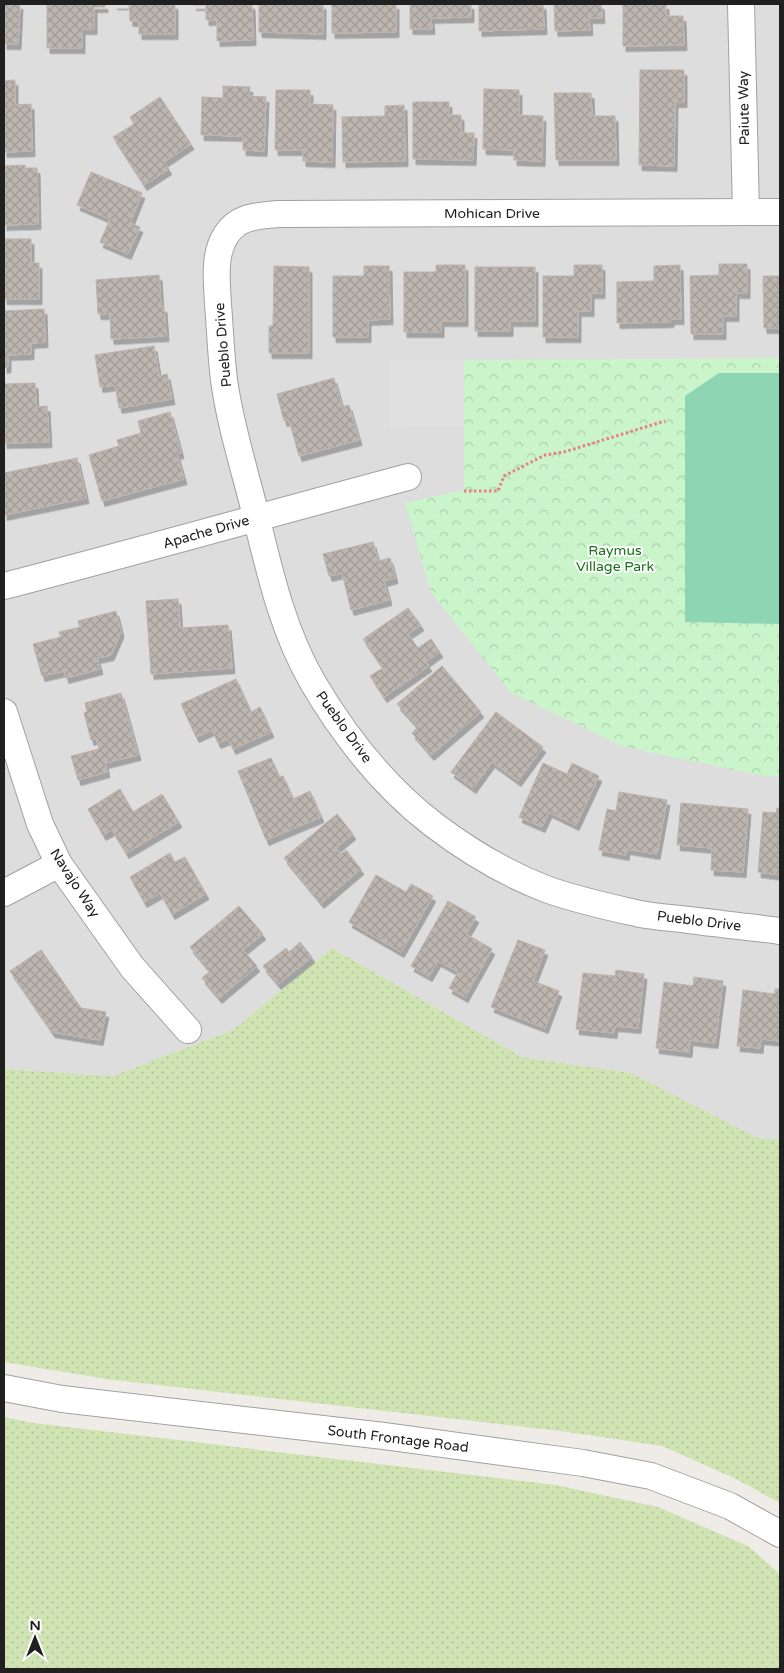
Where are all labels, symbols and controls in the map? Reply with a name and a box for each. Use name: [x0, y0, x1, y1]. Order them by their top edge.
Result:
street label: Paiute Way: [735, 70, 753, 145]
street label: Mohican Drive: [444, 205, 540, 222]
street label: Pueblo Drive: [211, 302, 235, 388]
street label: Apache Drive: [161, 512, 251, 552]
park label: Raymus Village Park: [576, 542, 654, 575]
street label: Pueblo Drive: [312, 688, 376, 766]
street label: Navajo Way: [46, 845, 104, 921]
street label: Pueblo Drive: [656, 907, 742, 935]
street label: South Frontage Road: [326, 1422, 470, 1456]
north arrow: [10, 1613, 60, 1663]
text: N: [29, 1617, 41, 1634]

